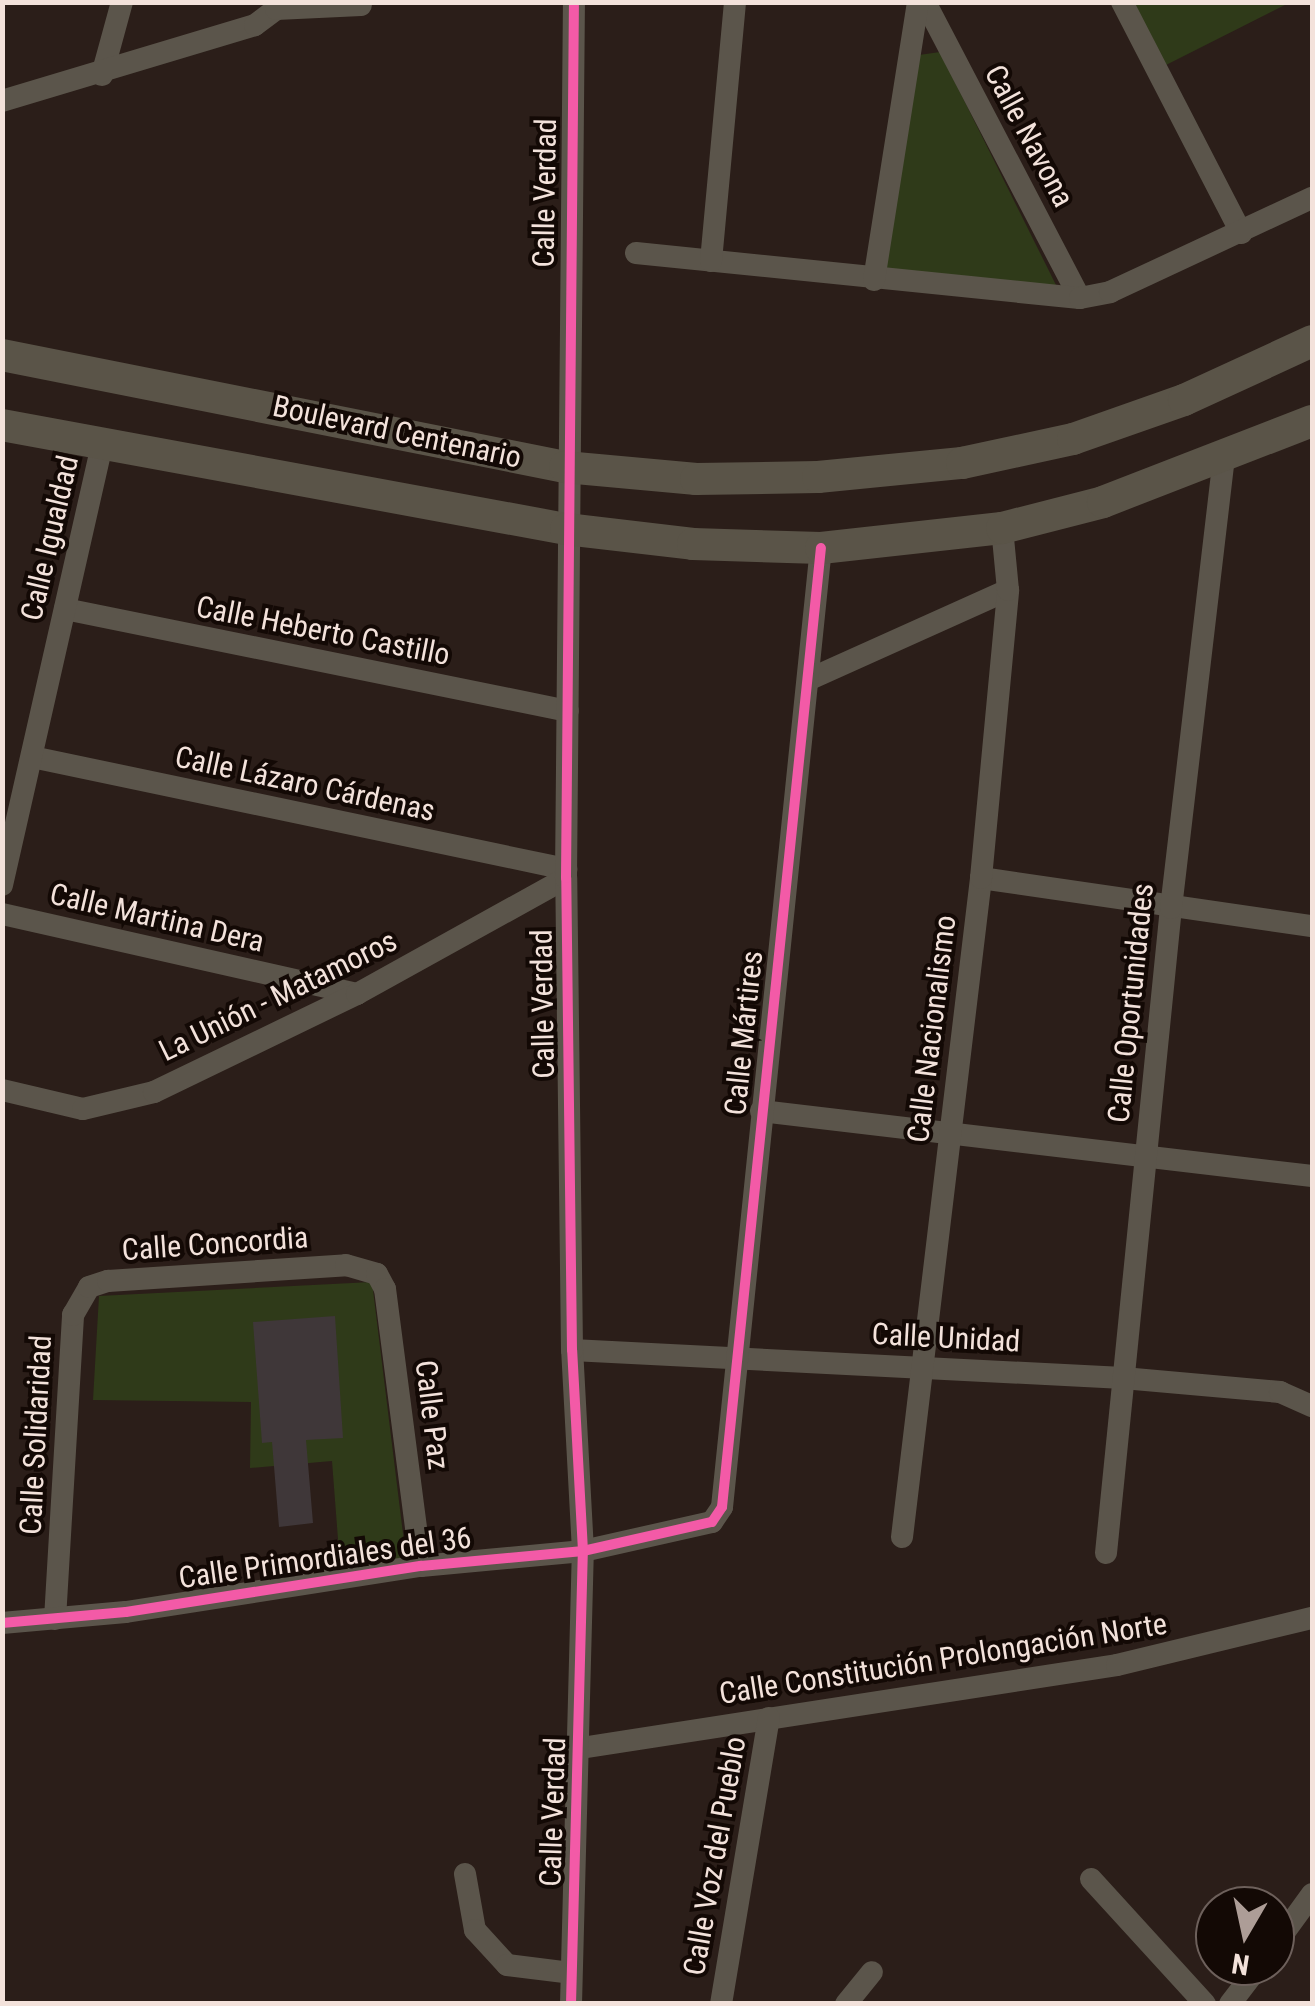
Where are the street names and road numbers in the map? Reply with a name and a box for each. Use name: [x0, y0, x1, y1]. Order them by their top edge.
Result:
street label: Calle Navona: [977, 59, 1081, 213]
street label: Calle Verdad: [526, 118, 564, 268]
street label: Boulevard Centenario: [270, 388, 524, 476]
street label: Calle Igualdad: [14, 452, 86, 624]
street label: Calle Heberto Castillo: [193, 589, 453, 673]
street label: Calle Lázaro Cárdenas: [172, 739, 438, 829]
street label: Calle Martina Dera: [46, 876, 268, 960]
street label: Calle Oportunidades: [1101, 882, 1161, 1124]
street label: Calle Nacionalismo: [900, 913, 964, 1145]
street label: La Unión - Matamoros: [153, 923, 403, 1069]
street label: Calle Verdad: [524, 929, 562, 1079]
street label: Calle Mártires: [717, 949, 771, 1117]
street label: Calle Concordia: [121, 1220, 309, 1268]
street label: Calle Unidad: [871, 1316, 1021, 1360]
street label: Calle Solidaridad: [13, 1334, 59, 1536]
street label: Calle Paz: [407, 1358, 457, 1472]
street label: Calle Primordiales del 36: [176, 1520, 474, 1596]
street label: Calle Constitución Prolongación Norte: [717, 1606, 1169, 1712]
street label: Calle Voz del Pueblo: [676, 1734, 754, 1978]
street label: Calle Verdad: [532, 1737, 574, 1887]

